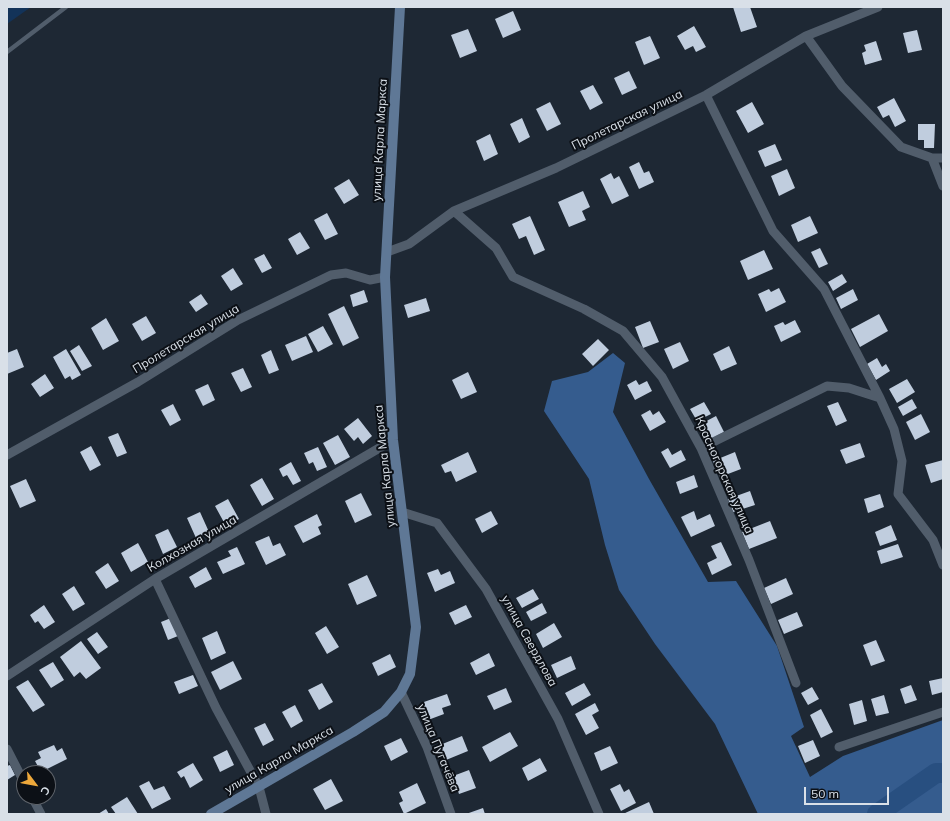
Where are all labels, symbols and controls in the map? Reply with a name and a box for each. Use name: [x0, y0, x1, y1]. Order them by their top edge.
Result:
street label: улица Карла Маркса: [370, 78, 390, 202]
street label: Пролетарская улица: [569, 87, 685, 153]
street label: Пролетарская улица: [130, 301, 242, 377]
street label: улица Карла Маркса: [371, 404, 399, 528]
street label: Красногорская улица: [692, 414, 756, 536]
street label: Колхозная улица: [145, 513, 239, 575]
street label: улица Свердлова: [498, 593, 560, 689]
street label: улица Пугачёва: [414, 702, 462, 794]
street label: улица Карла Маркса: [222, 723, 336, 797]
north arrow: [16, 765, 56, 805]
scale bar: [806, 779, 891, 805]
text: С: [37, 784, 53, 798]
text: 50 m: [811, 786, 839, 801]

